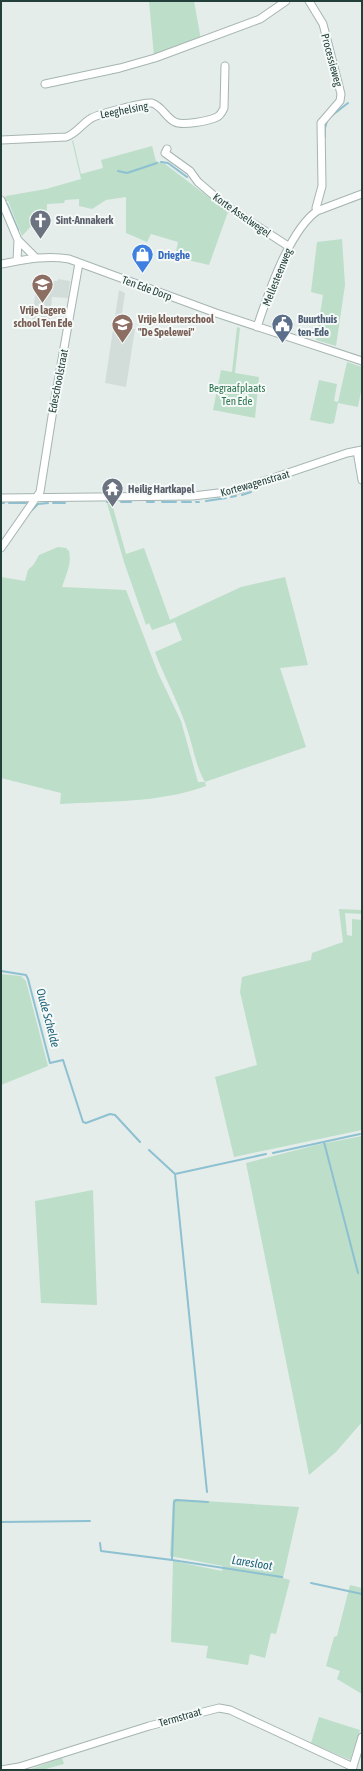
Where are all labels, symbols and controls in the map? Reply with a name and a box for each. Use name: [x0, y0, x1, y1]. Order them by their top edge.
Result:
street label: Processieweg: [319, 32, 345, 88]
street label: Leeghelsing: [99, 99, 149, 121]
street label: Korte Asselwegel: [211, 191, 273, 239]
church icon: Sint-Annakerk: [27, 207, 53, 240]
place label: Sint-Annakerk: [56, 214, 113, 226]
shop icon: Drieghe: [130, 242, 156, 275]
street label: Mellesteenweg: [260, 246, 294, 308]
place label: Drieghe: [158, 249, 190, 261]
school or university icon: Vrije lagere school Ten Ede: [30, 271, 56, 304]
street label: Ten Ede Dorp: [120, 273, 174, 303]
place label: Vrije lagere school Ten Ede: [14, 304, 72, 329]
school or university icon: Vrije kleuterschool "De Spelewei": [109, 312, 135, 345]
public building icon: Buurthuis ten-Ede: [270, 312, 296, 345]
place label: Vrije kleuterschool "De Spelewei": [137, 313, 215, 338]
place label: Buurthuis ten-Ede: [297, 313, 337, 338]
street label: Edeschoolstraat: [46, 348, 70, 414]
park label: Begraafplaats Ten Ede: [209, 382, 265, 407]
street label: Kortewagenstraat: [219, 467, 291, 499]
temple icon: Heilig Hartkapel: [99, 476, 125, 509]
place label: Heilig Hartkapel: [128, 483, 196, 495]
water label: Oude Schelde: [33, 987, 63, 1050]
water label: Laresloot: [231, 1553, 274, 1573]
street label: Termstraat: [157, 1705, 203, 1729]

